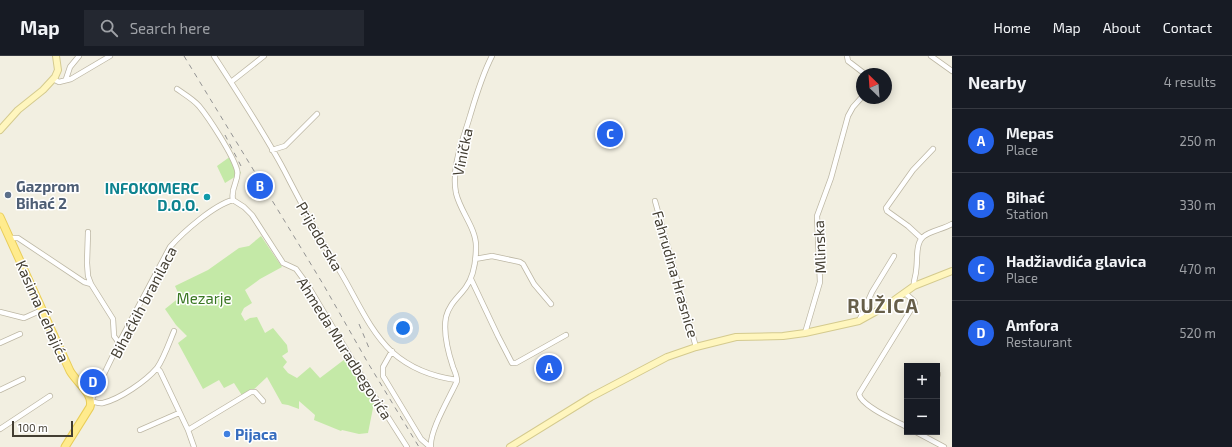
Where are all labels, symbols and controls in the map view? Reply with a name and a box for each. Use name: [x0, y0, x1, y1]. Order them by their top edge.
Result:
search box: [84, 10, 364, 46]
text: Map: [20, 16, 60, 39]
icon: search: [98, 17, 120, 39]
text: Search here: [130, 19, 210, 37]
text: Home: [994, 19, 1031, 36]
text: Map: [1053, 19, 1081, 36]
text: About: [1103, 19, 1141, 36]
text: Contact: [1163, 19, 1212, 36]
north arrow: [856, 68, 892, 104]
text: Nearby: [968, 72, 1026, 92]
text: 4 results: [1164, 74, 1216, 90]
pin: C: [597, 119, 623, 149]
text: Mepas: [1006, 124, 1054, 142]
street label: Vinička: [448, 126, 476, 178]
text: A: [977, 133, 985, 149]
text: 250 m: [1180, 133, 1216, 149]
text: Place: [1006, 142, 1038, 158]
pin: B: [247, 171, 273, 201]
place label: Gazprom Bihać 2: [16, 177, 80, 212]
place label: INFOKOMERC D.O.O.: [105, 179, 199, 214]
text: Bihać: [1006, 188, 1045, 206]
marker: Gazprom Bihać 2: [3, 190, 13, 200]
marker: INFOKOMERC D.O.O.: [202, 192, 212, 202]
text: B: [977, 197, 985, 213]
text: 330 m: [1179, 197, 1216, 213]
street label: Prijedorska: [292, 198, 347, 274]
text: Station: [1006, 206, 1048, 222]
street label: Fahrudina Hrasnice: [649, 208, 703, 340]
street label: Mlinska: [809, 220, 829, 274]
street label: Bihaćkih branilaca: [106, 243, 180, 361]
text: Hadžiavdića glavica: [1006, 252, 1146, 270]
street label: Kasima Ćehajića: [12, 257, 74, 365]
text: C: [977, 261, 985, 277]
text: 470 m: [1179, 261, 1216, 277]
text: Place: [1006, 270, 1038, 286]
street label: Ahmeda Muradbegovića: [294, 273, 396, 423]
park label: Mezarje: [177, 289, 231, 308]
district label: RUŽICA: [847, 294, 919, 317]
text: Amfora: [1006, 316, 1059, 334]
your location: [393, 318, 413, 338]
text: D: [977, 325, 985, 341]
text: 520 m: [1180, 325, 1216, 341]
text: Restaurant: [1006, 334, 1072, 350]
pin: A: [536, 353, 562, 383]
map controls: [904, 363, 940, 435]
button: +: [904, 363, 940, 399]
pin: D: [80, 367, 106, 397]
button: −: [904, 399, 940, 435]
scale bar: [12, 419, 73, 438]
text: 100 m: [18, 421, 48, 434]
place label: Pijaca: [235, 425, 277, 443]
marker: Pijaca: [222, 429, 232, 439]

